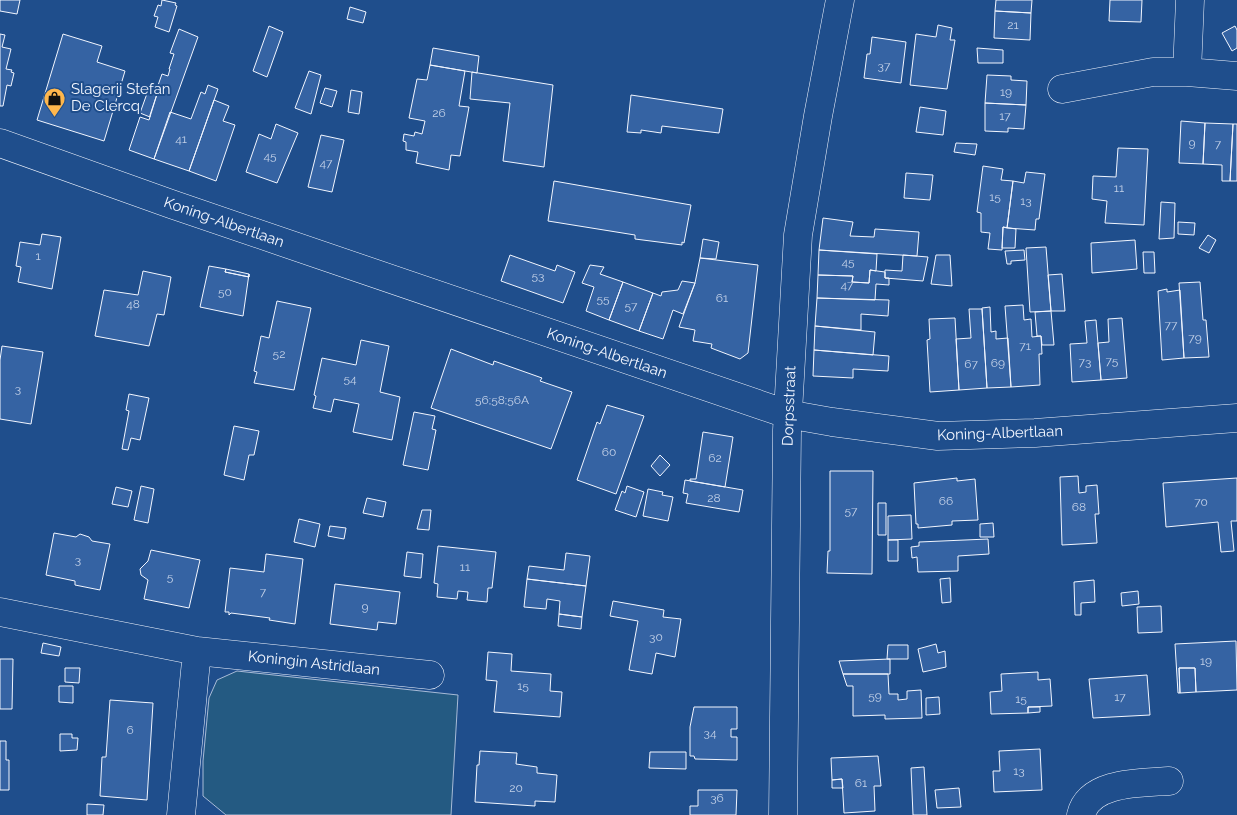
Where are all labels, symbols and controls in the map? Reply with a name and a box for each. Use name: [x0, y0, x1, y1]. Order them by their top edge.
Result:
house number: 21: [1007, 18, 1019, 32]
house number: 37: [878, 59, 891, 73]
place label: Slagerij Stefan De Clercq: [71, 80, 171, 115]
house number: 19: [1000, 85, 1012, 99]
shop icon: Slagerij Stefan De Clercq: [43, 86, 67, 117]
house number: 26: [432, 106, 446, 120]
house number: 17: [999, 109, 1011, 123]
house number: 41: [175, 132, 187, 146]
house number: 9: [1188, 136, 1196, 150]
house number: 7: [1215, 137, 1222, 151]
house number: 45: [263, 149, 277, 163]
house number: 47: [320, 156, 333, 170]
house number: 11: [1114, 181, 1124, 195]
house number: 15: [989, 190, 1001, 204]
street label: Koning-Albertlaan: [161, 193, 287, 251]
house number: 13: [1020, 194, 1032, 208]
house number: 1: [35, 249, 41, 263]
house number: 45: [841, 255, 855, 269]
house number: 53: [532, 269, 544, 283]
house number: 47: [841, 278, 854, 292]
house number: 50: [218, 285, 232, 299]
house number: 61: [716, 291, 728, 305]
house number: 55: [596, 292, 610, 306]
house number: 48: [126, 297, 140, 311]
house number: 57: [625, 299, 638, 313]
house number: 77: [1165, 318, 1178, 332]
street label: Koning-Albertlaan: [544, 324, 670, 382]
house number: 79: [1188, 331, 1202, 345]
house number: 71: [1019, 339, 1031, 353]
house number: 52: [273, 347, 285, 361]
house number: 75: [1106, 354, 1119, 368]
house number: 73: [1079, 355, 1091, 369]
house number: 69: [991, 356, 1005, 370]
house number: 67: [964, 357, 978, 371]
street label: Dorpsstraat: [779, 366, 799, 446]
house number: 54: [343, 372, 357, 386]
house number: 3: [15, 382, 21, 396]
house number: 56;58;56A: [475, 393, 529, 407]
street label: Koning-Albertlaan: [937, 422, 1063, 444]
house number: 60: [602, 445, 616, 459]
house number: 62: [708, 451, 722, 465]
house number: 28: [707, 491, 721, 505]
house number: 66: [939, 494, 953, 508]
house number: 70: [1194, 495, 1208, 509]
house number: 68: [1072, 500, 1086, 514]
house number: 57: [845, 504, 858, 518]
house number: 3: [75, 553, 81, 567]
house number: 11: [460, 560, 470, 574]
house number: 5: [167, 570, 174, 584]
house number: 7: [260, 585, 267, 599]
house number: 9: [361, 600, 369, 614]
house number: 30: [649, 630, 663, 644]
street label: Koningin Astridlaan: [247, 647, 381, 679]
house number: 19: [1200, 654, 1212, 668]
house number: 15: [517, 679, 529, 693]
house number: 59: [868, 689, 882, 703]
house number: 17: [1114, 690, 1126, 704]
house number: 15: [1015, 692, 1027, 706]
house number: 6: [126, 723, 134, 737]
house number: 34: [704, 726, 717, 740]
house number: 13: [1013, 764, 1025, 778]
house number: 61: [855, 776, 867, 790]
house number: 20: [509, 781, 523, 795]
house number: 36: [710, 791, 724, 805]

